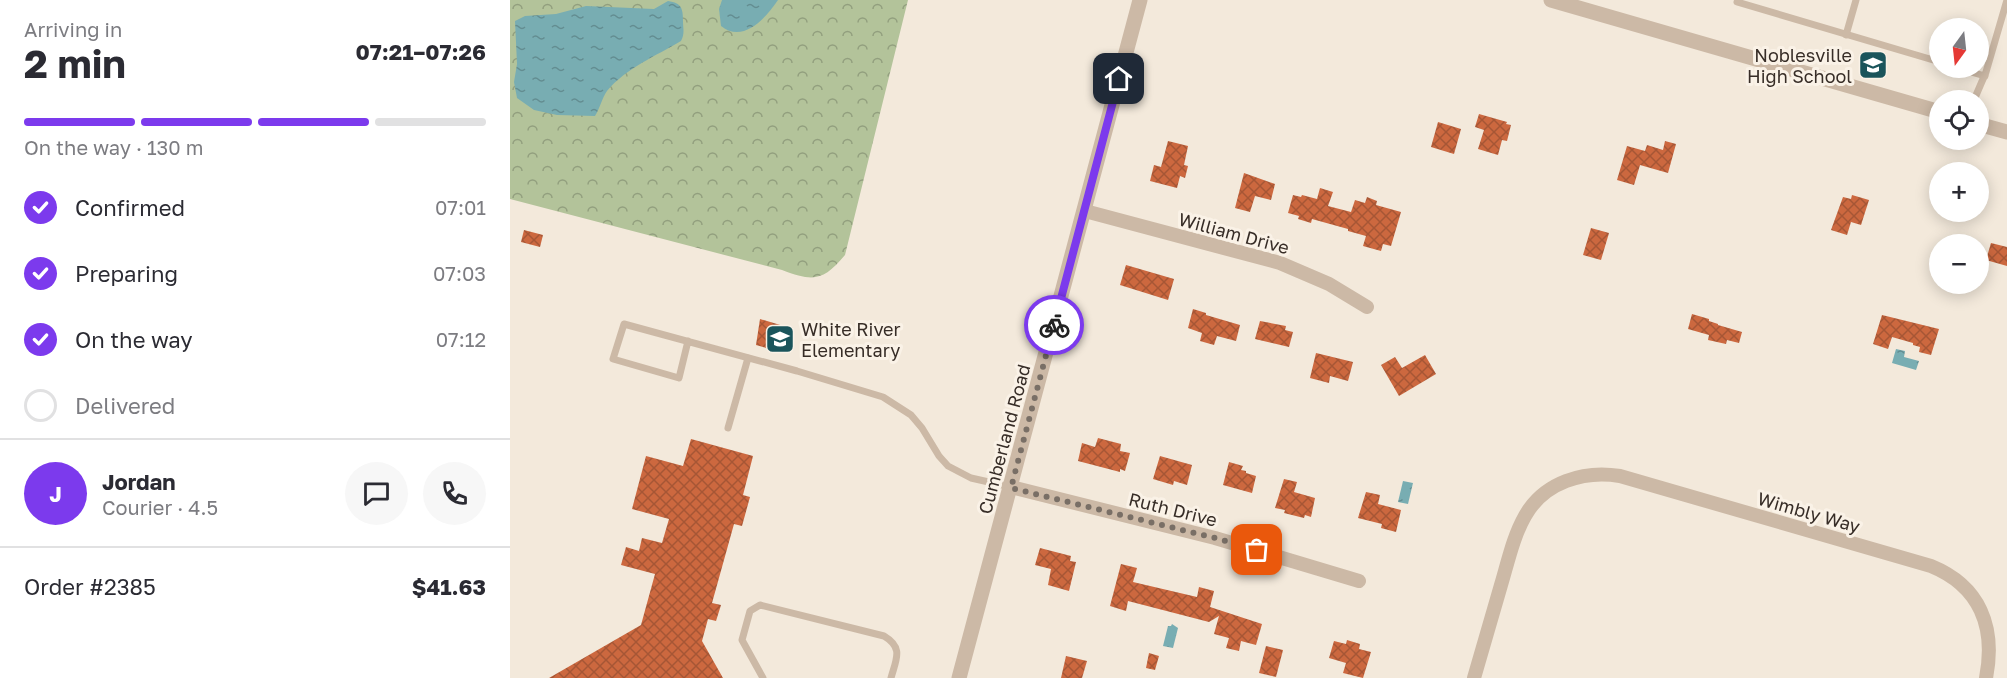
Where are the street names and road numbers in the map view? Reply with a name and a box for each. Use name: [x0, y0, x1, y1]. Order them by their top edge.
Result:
street label: William Drive: [1176, 208, 1292, 258]
street label: Cumberland Road: [973, 362, 1035, 516]
street label: Ruth Drive: [1127, 487, 1219, 531]
street label: Wimbly Way: [1755, 487, 1863, 537]

